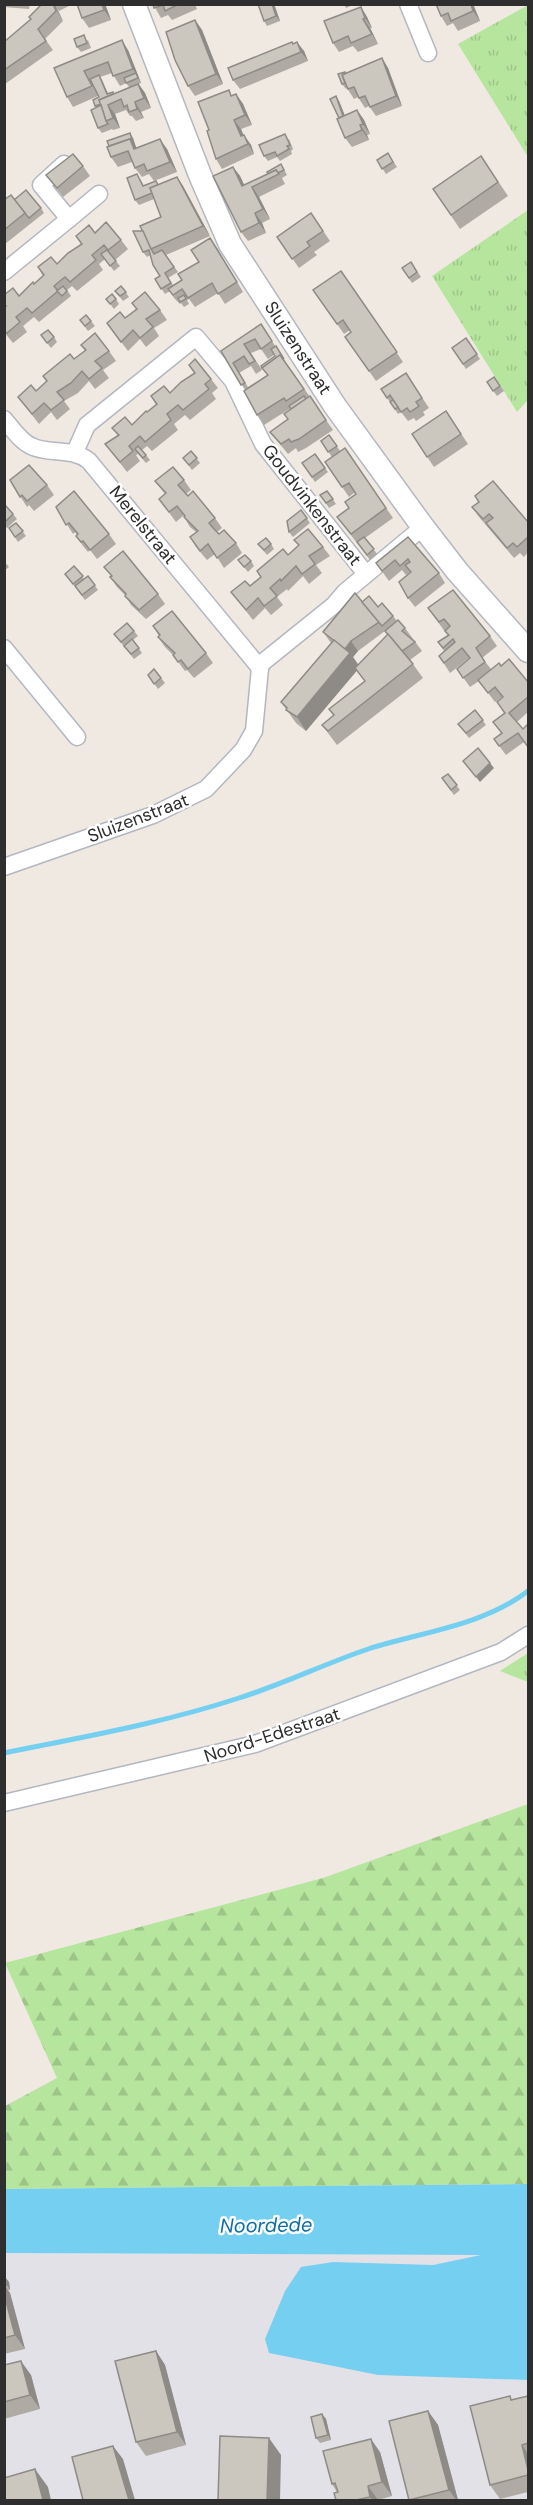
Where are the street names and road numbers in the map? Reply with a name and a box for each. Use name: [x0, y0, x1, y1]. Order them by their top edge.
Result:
street label: Sluizenstraat: [259, 297, 337, 399]
street label: Goudvinkenstraat: [257, 439, 367, 571]
street label: Merelstraat: [104, 481, 182, 569]
street label: Sluizenstraat: [84, 788, 192, 848]
street label: Noord-Edestraat: [201, 1702, 343, 1768]

